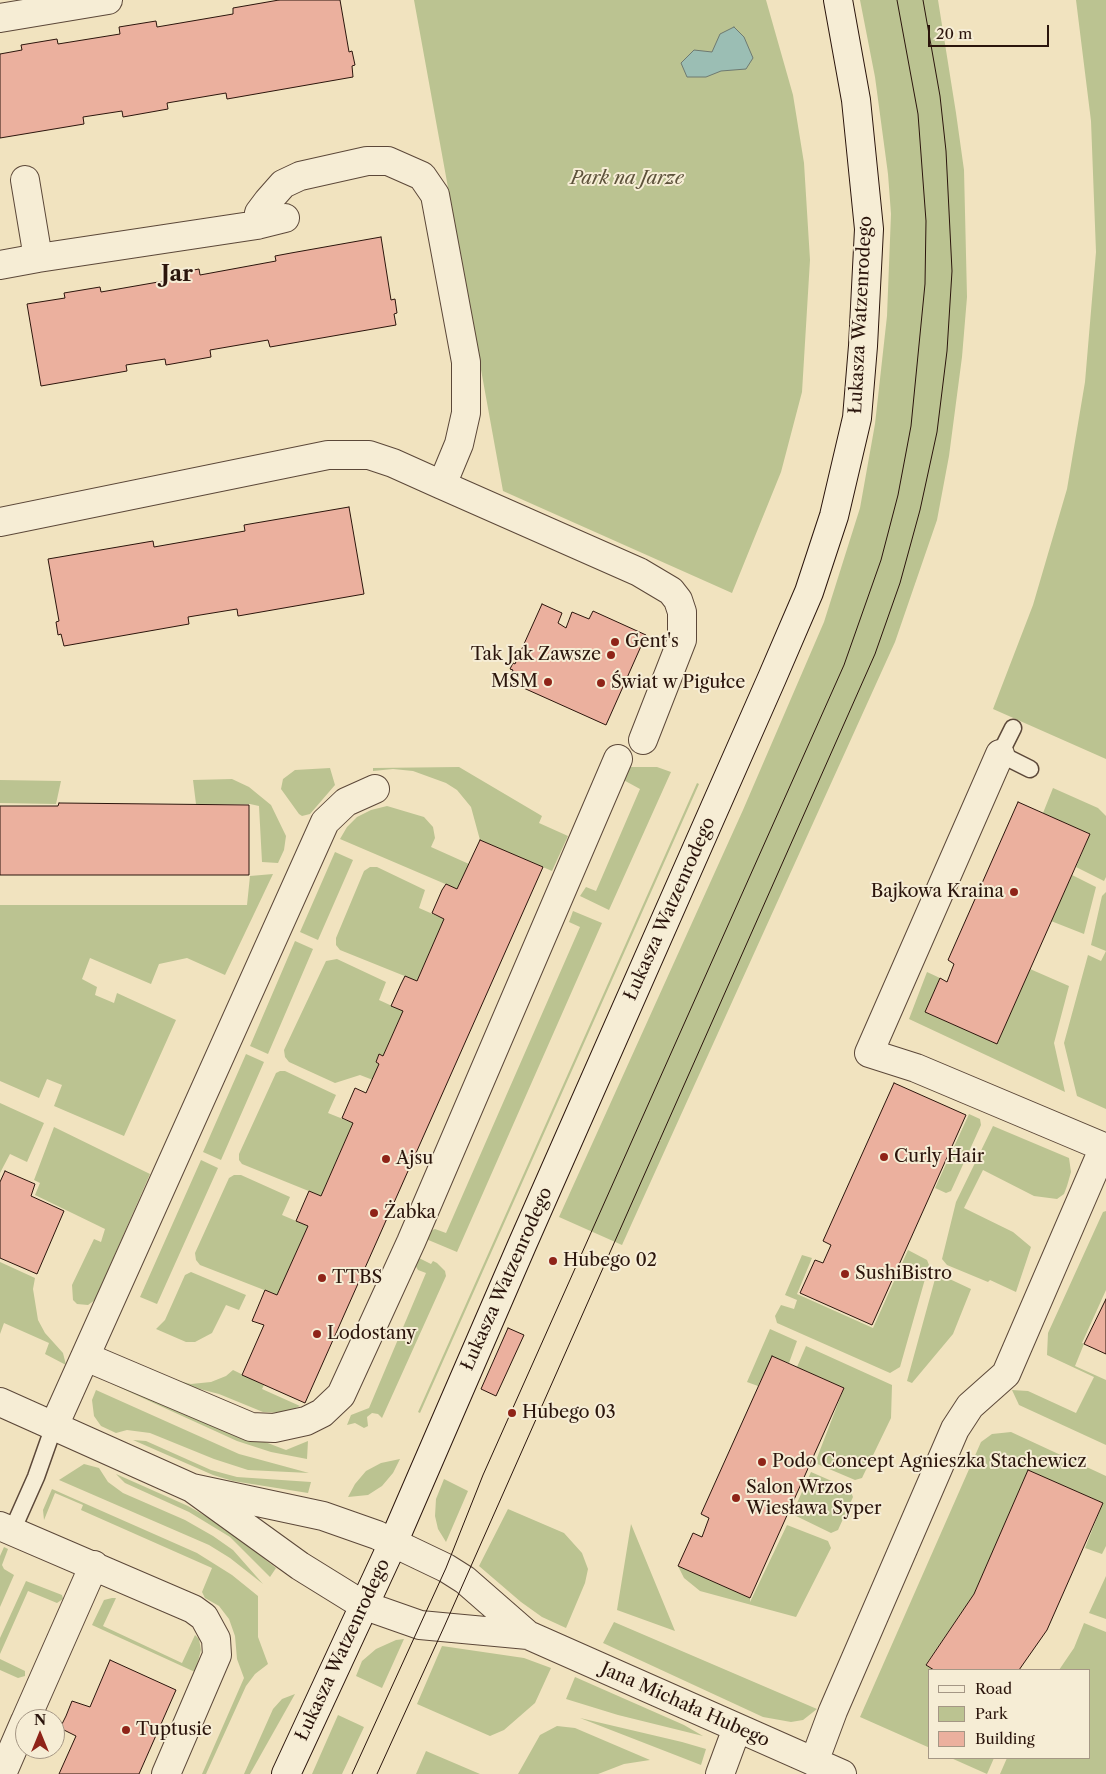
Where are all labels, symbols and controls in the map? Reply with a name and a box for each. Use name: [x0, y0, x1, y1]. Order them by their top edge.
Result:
scale bar: [931, 15, 1052, 47]
text: 20 m: [936, 24, 972, 43]
park label: Park na Jarze: [570, 168, 684, 190]
street label: Łukasza Watzenrodego: [845, 215, 877, 415]
district label: Jar: [161, 262, 193, 288]
place label: Gent's: [625, 631, 679, 653]
marker: Gent's: [609, 636, 621, 648]
place label: Tak Jak Zawsze: [471, 644, 601, 666]
marker: Tak Jak Zawsze: [605, 649, 617, 661]
place label: MSM: [491, 671, 538, 693]
place label: Świat w Pigułce: [611, 672, 745, 694]
marker: MSM: [542, 676, 554, 688]
marker: Świat w Pigułce: [595, 677, 607, 689]
street label: Łukasza Watzenrodego: [620, 814, 720, 1004]
place label: Bajkowa Kraina: [871, 881, 1004, 903]
marker: Bajkowa Kraina: [1008, 886, 1020, 898]
place label: Curly Hair: [894, 1146, 984, 1168]
place label: Ajsu: [396, 1148, 433, 1170]
marker: Curly Hair: [878, 1151, 890, 1163]
marker: Ajsu: [380, 1153, 392, 1165]
street label: Łukasza Watzenrodego: [457, 1184, 557, 1374]
place label: Żabka: [384, 1202, 436, 1224]
marker: Żabka: [368, 1207, 380, 1219]
place label: Hubego 02: [563, 1250, 657, 1272]
marker: Hubego 02: [547, 1255, 559, 1267]
place label: SushiBistro: [855, 1263, 952, 1285]
place label: TTBS: [332, 1267, 382, 1289]
marker: SushiBistro: [839, 1268, 851, 1280]
marker: TTBS: [316, 1272, 328, 1284]
place label: Lodostany: [327, 1323, 416, 1345]
marker: Lodostany: [311, 1328, 323, 1340]
place label: Hubego 03: [522, 1402, 616, 1424]
marker: Hubego 03: [506, 1407, 518, 1419]
place label: Podo Concept Agnieszka Stachewicz: [772, 1451, 1087, 1473]
marker: Podo Concept Agnieszka Stachewicz: [756, 1456, 768, 1468]
place label: Salon Wrzos Wiesława Syper: [746, 1477, 882, 1520]
marker: Salon Wrzos Wiesława Syper: [730, 1492, 742, 1504]
street label: Łukasza Watzenrodego: [291, 1556, 395, 1744]
street label: Jana Michała Hubego: [597, 1658, 773, 1752]
legend: [928, 1669, 1091, 1759]
text: Road: [975, 1679, 1012, 1698]
text: Park: [975, 1704, 1008, 1723]
north arrow: [15, 1709, 65, 1759]
text: N: [34, 1711, 46, 1729]
place label: Tuptusie: [136, 1719, 212, 1741]
marker: Tuptusie: [120, 1724, 132, 1736]
text: Building: [975, 1729, 1035, 1748]

